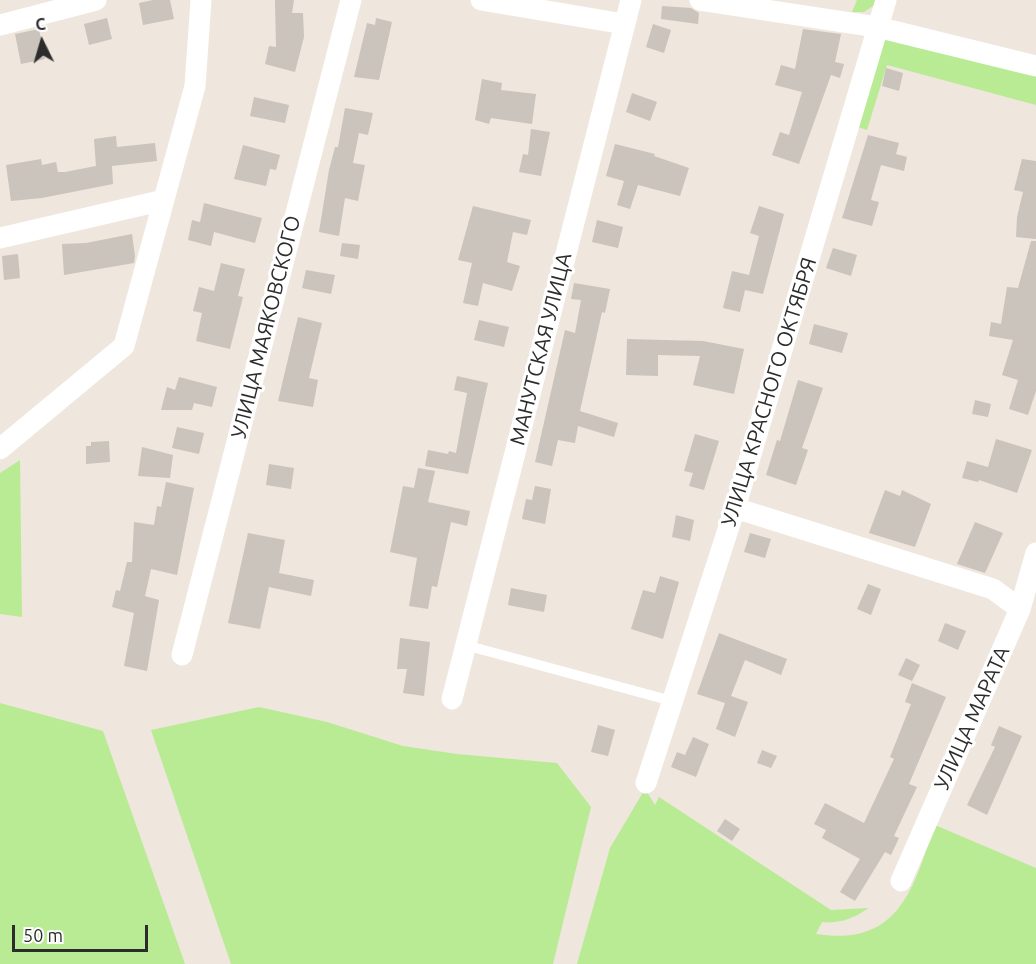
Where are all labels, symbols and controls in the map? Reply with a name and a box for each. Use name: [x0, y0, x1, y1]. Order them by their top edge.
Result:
north arrow: [12, 12, 72, 72]
text: С: [35, 15, 46, 33]
street label: УЛИЦА МАЯКОВСКОГО: [226, 213, 306, 441]
street label: МАНУТСКАЯ УЛИЦА: [505, 250, 577, 448]
street label: УЛИЦА КРАСНОГО ОКТЯБРЯ: [716, 254, 822, 530]
street label: УЛИЦА МАРАТА: [929, 642, 1015, 794]
scale bar: [15, 913, 152, 951]
text: 50 m: [23, 925, 63, 945]

